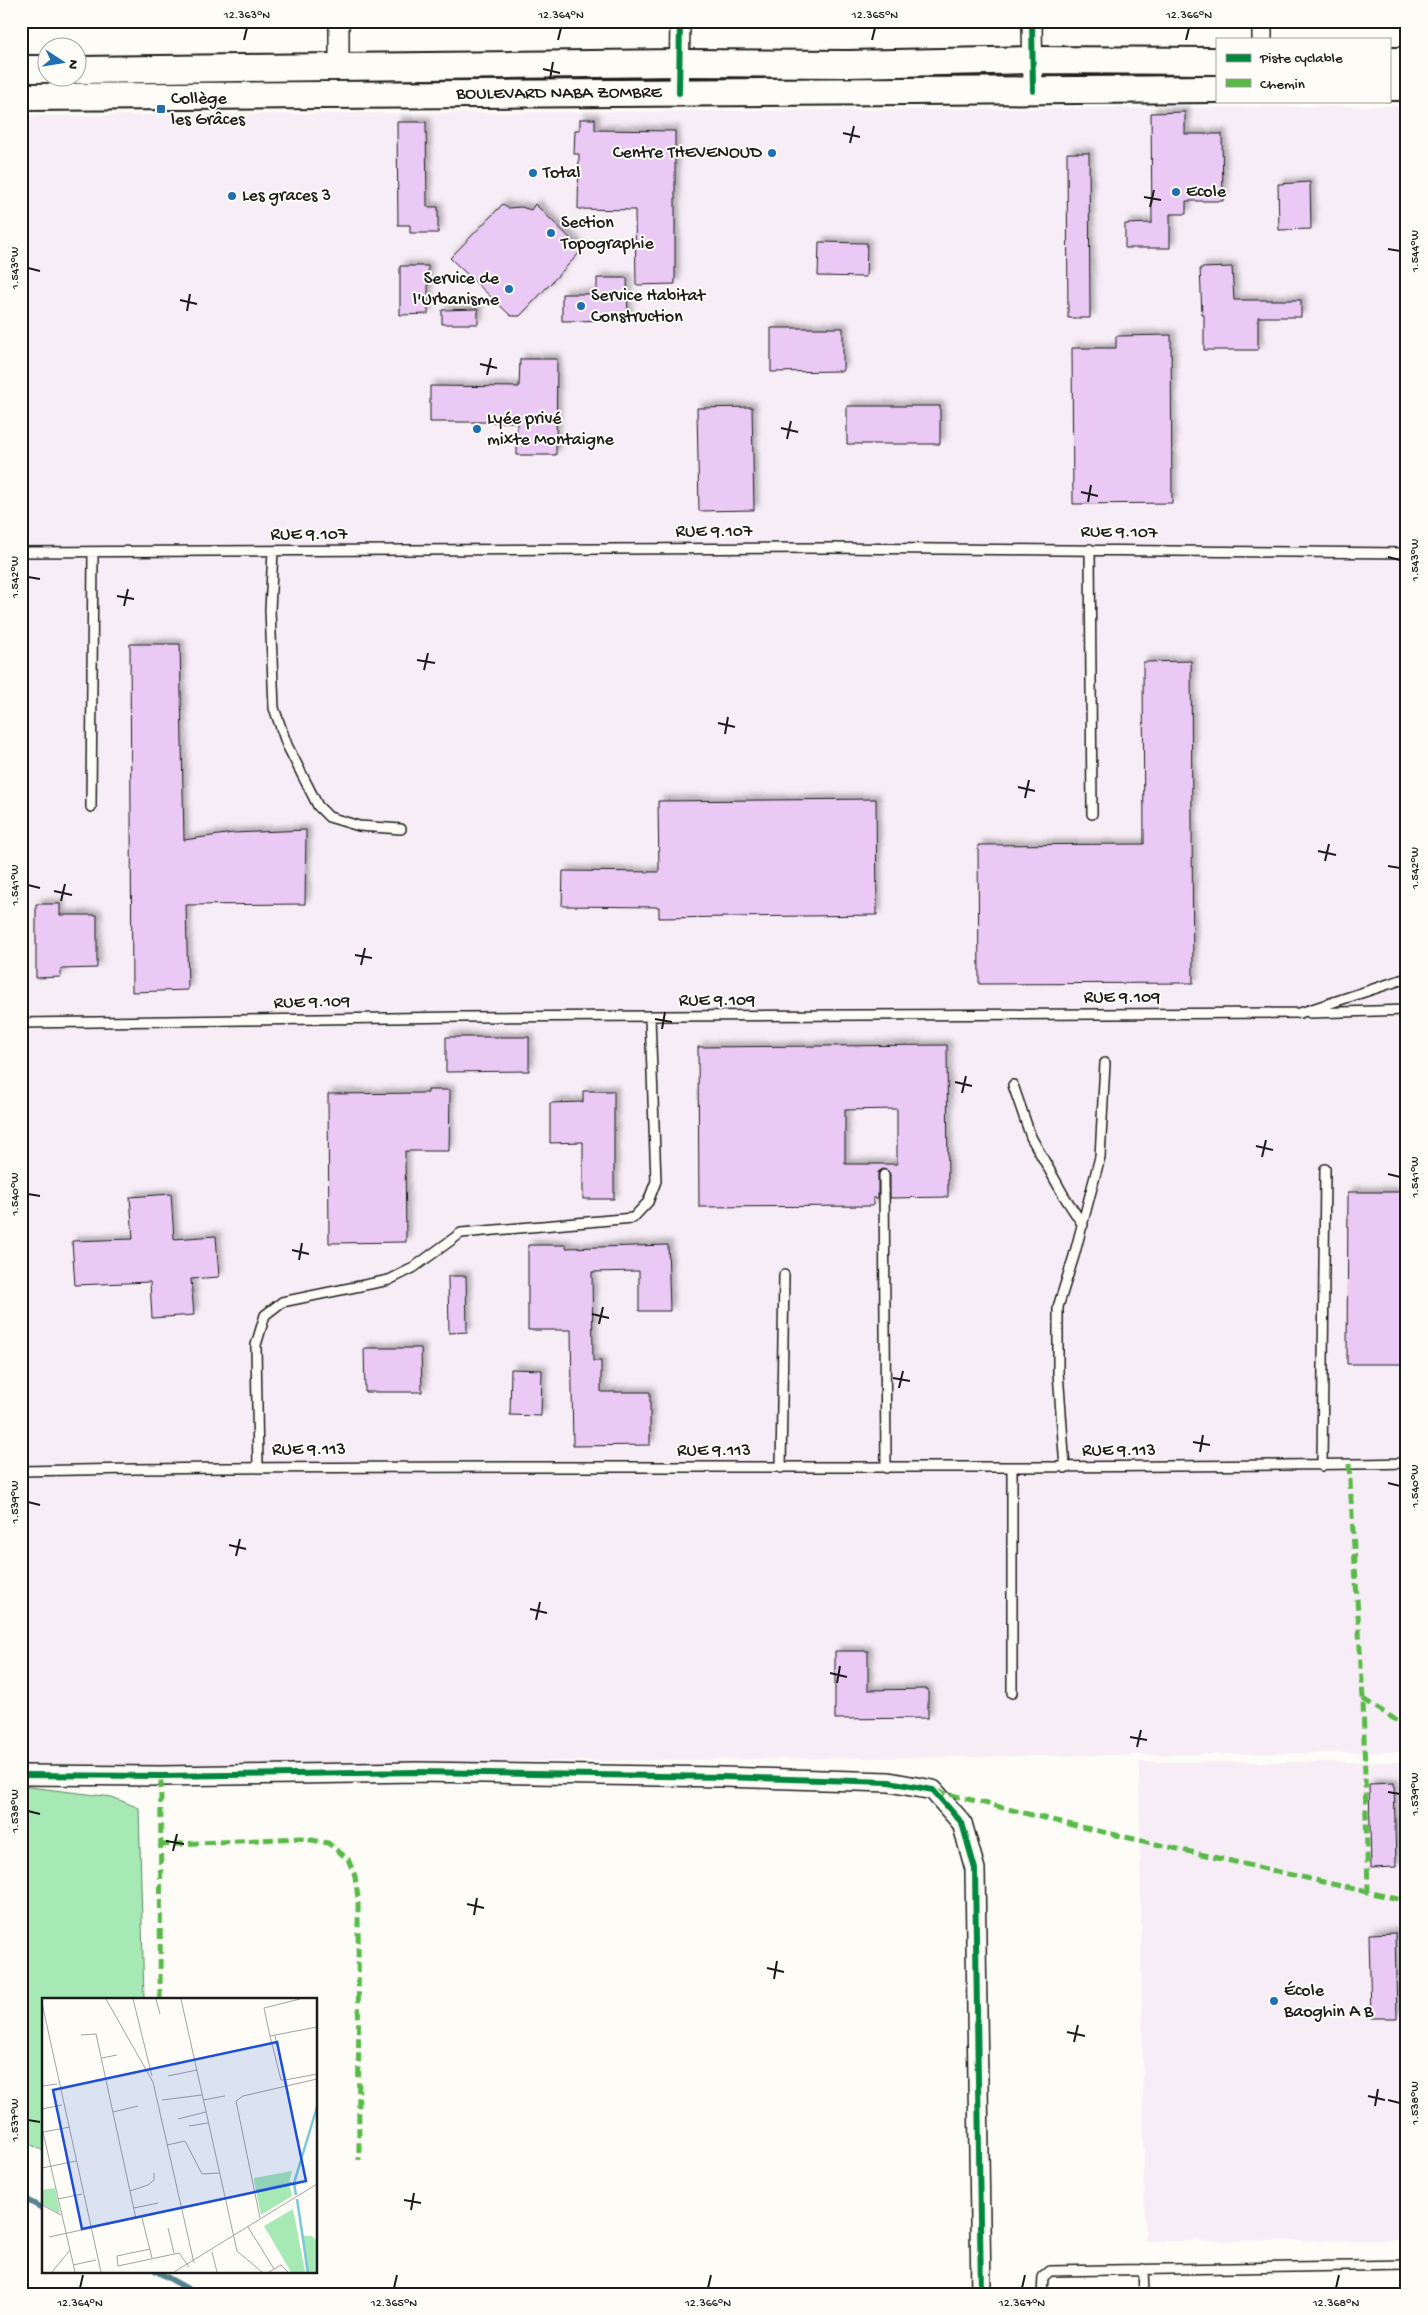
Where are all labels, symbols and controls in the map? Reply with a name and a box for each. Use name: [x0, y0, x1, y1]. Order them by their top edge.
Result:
text: 12.363°N: [223, 9, 270, 23]
text: 12.364°N: [537, 9, 584, 23]
text: 12.365°N: [851, 9, 898, 23]
text: 12.366°N: [1165, 9, 1212, 23]
north arrow: [38, 38, 88, 88]
legend: [1216, 38, 1390, 102]
text: Piste cyclable: [1259, 50, 1343, 68]
text: N: [63, 58, 82, 70]
text: Chemin: [1260, 76, 1305, 94]
street label: BOULEVARD NABA ZOMBRE: [455, 82, 663, 105]
place label: Collège les Grâces: [171, 89, 246, 131]
marker: Collège les Grâces: [155, 103, 167, 115]
place label: Centre THEVENOUD: [613, 143, 762, 164]
marker: Centre THEVENOUD: [766, 147, 778, 159]
place label: Total: [542, 163, 581, 184]
marker: Total: [527, 167, 539, 179]
place label: Ecole: [1186, 182, 1227, 203]
place label: Les graces 3: [242, 186, 331, 207]
marker: Ecole: [1170, 186, 1182, 198]
marker: Les graces 3: [226, 190, 238, 202]
place label: Section Topographie: [560, 213, 655, 255]
marker: Section Topographie: [545, 227, 557, 239]
text: 1.544°W: [1409, 230, 1423, 273]
text: 1.543°W: [9, 247, 23, 290]
place label: Service de l'Urbanisme: [413, 269, 500, 311]
marker: Service de l'Urbanisme: [503, 283, 515, 295]
place label: Service Habitat Construction: [591, 286, 707, 328]
marker: Service Habitat Construction: [575, 300, 587, 312]
place label: Lyée privé mixte Montaigne: [487, 409, 614, 451]
marker: Lyée privé mixte Montaigne: [471, 423, 483, 435]
street label: RUE 9.107: [676, 522, 753, 543]
street label: RUE 9.107: [1080, 522, 1158, 544]
street label: RUE 9.107: [271, 525, 348, 546]
text: 1.543°W: [1409, 539, 1423, 582]
text: 1.542°W: [9, 556, 23, 599]
text: 1.542°W: [1409, 847, 1423, 890]
text: 1.541°W: [9, 864, 23, 907]
street label: RUE 9.109: [1084, 988, 1160, 1009]
street label: RUE 9.109: [679, 991, 755, 1012]
street label: RUE 9.109: [274, 992, 350, 1014]
text: 1.541°W: [1409, 1156, 1423, 1199]
text: 1.540°W: [9, 1172, 23, 1217]
street label: RUE 9.113: [272, 1440, 346, 1461]
street label: RUE 9.113: [677, 1441, 751, 1462]
street label: RUE 9.113: [1082, 1441, 1156, 1462]
text: 1.540°W: [1409, 1464, 1423, 1509]
text: 1.539°W: [9, 1481, 23, 1524]
text: 1.539°W: [1409, 1773, 1423, 1816]
text: 1.538°W: [9, 1789, 23, 1834]
place label: École Baoghin A B: [1283, 1981, 1374, 2023]
marker: École Baoghin A B: [1268, 1995, 1280, 2007]
inset map: [42, 1998, 318, 2272]
text: 1.538°W: [1409, 2081, 1423, 2126]
text: 1.537°W: [9, 2099, 23, 2143]
text: 12.364°N: [56, 2297, 103, 2311]
text: 12.365°N: [370, 2297, 417, 2311]
text: 12.366°N: [684, 2297, 731, 2311]
text: 12.367°N: [998, 2297, 1045, 2311]
text: 12.368°N: [1312, 2297, 1359, 2311]

